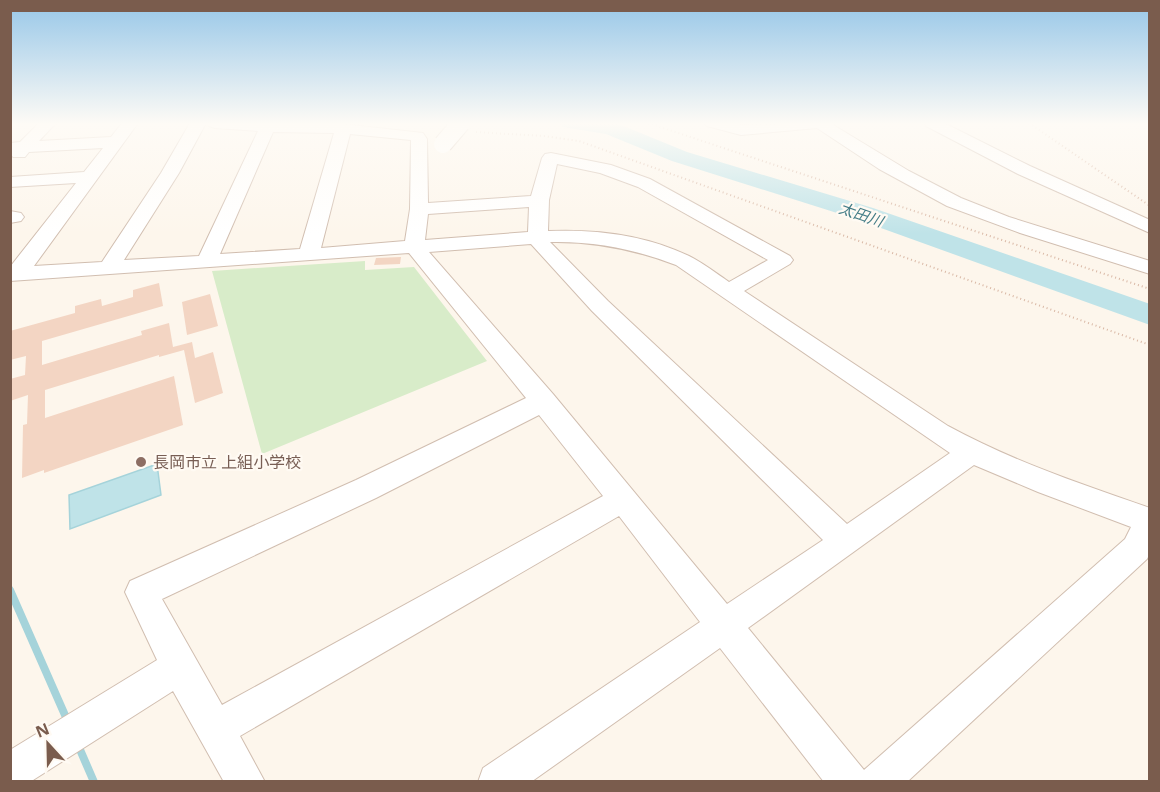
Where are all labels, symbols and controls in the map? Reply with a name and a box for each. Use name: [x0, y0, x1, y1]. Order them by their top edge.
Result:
water label: 太田川: [837, 197, 888, 231]
place label: 長岡市立 上組小学校: [153, 451, 301, 473]
marker: 長岡市立 上組小学校: [134, 455, 148, 469]
north arrow: [18, 714, 78, 774]
text: N: [32, 717, 53, 743]

